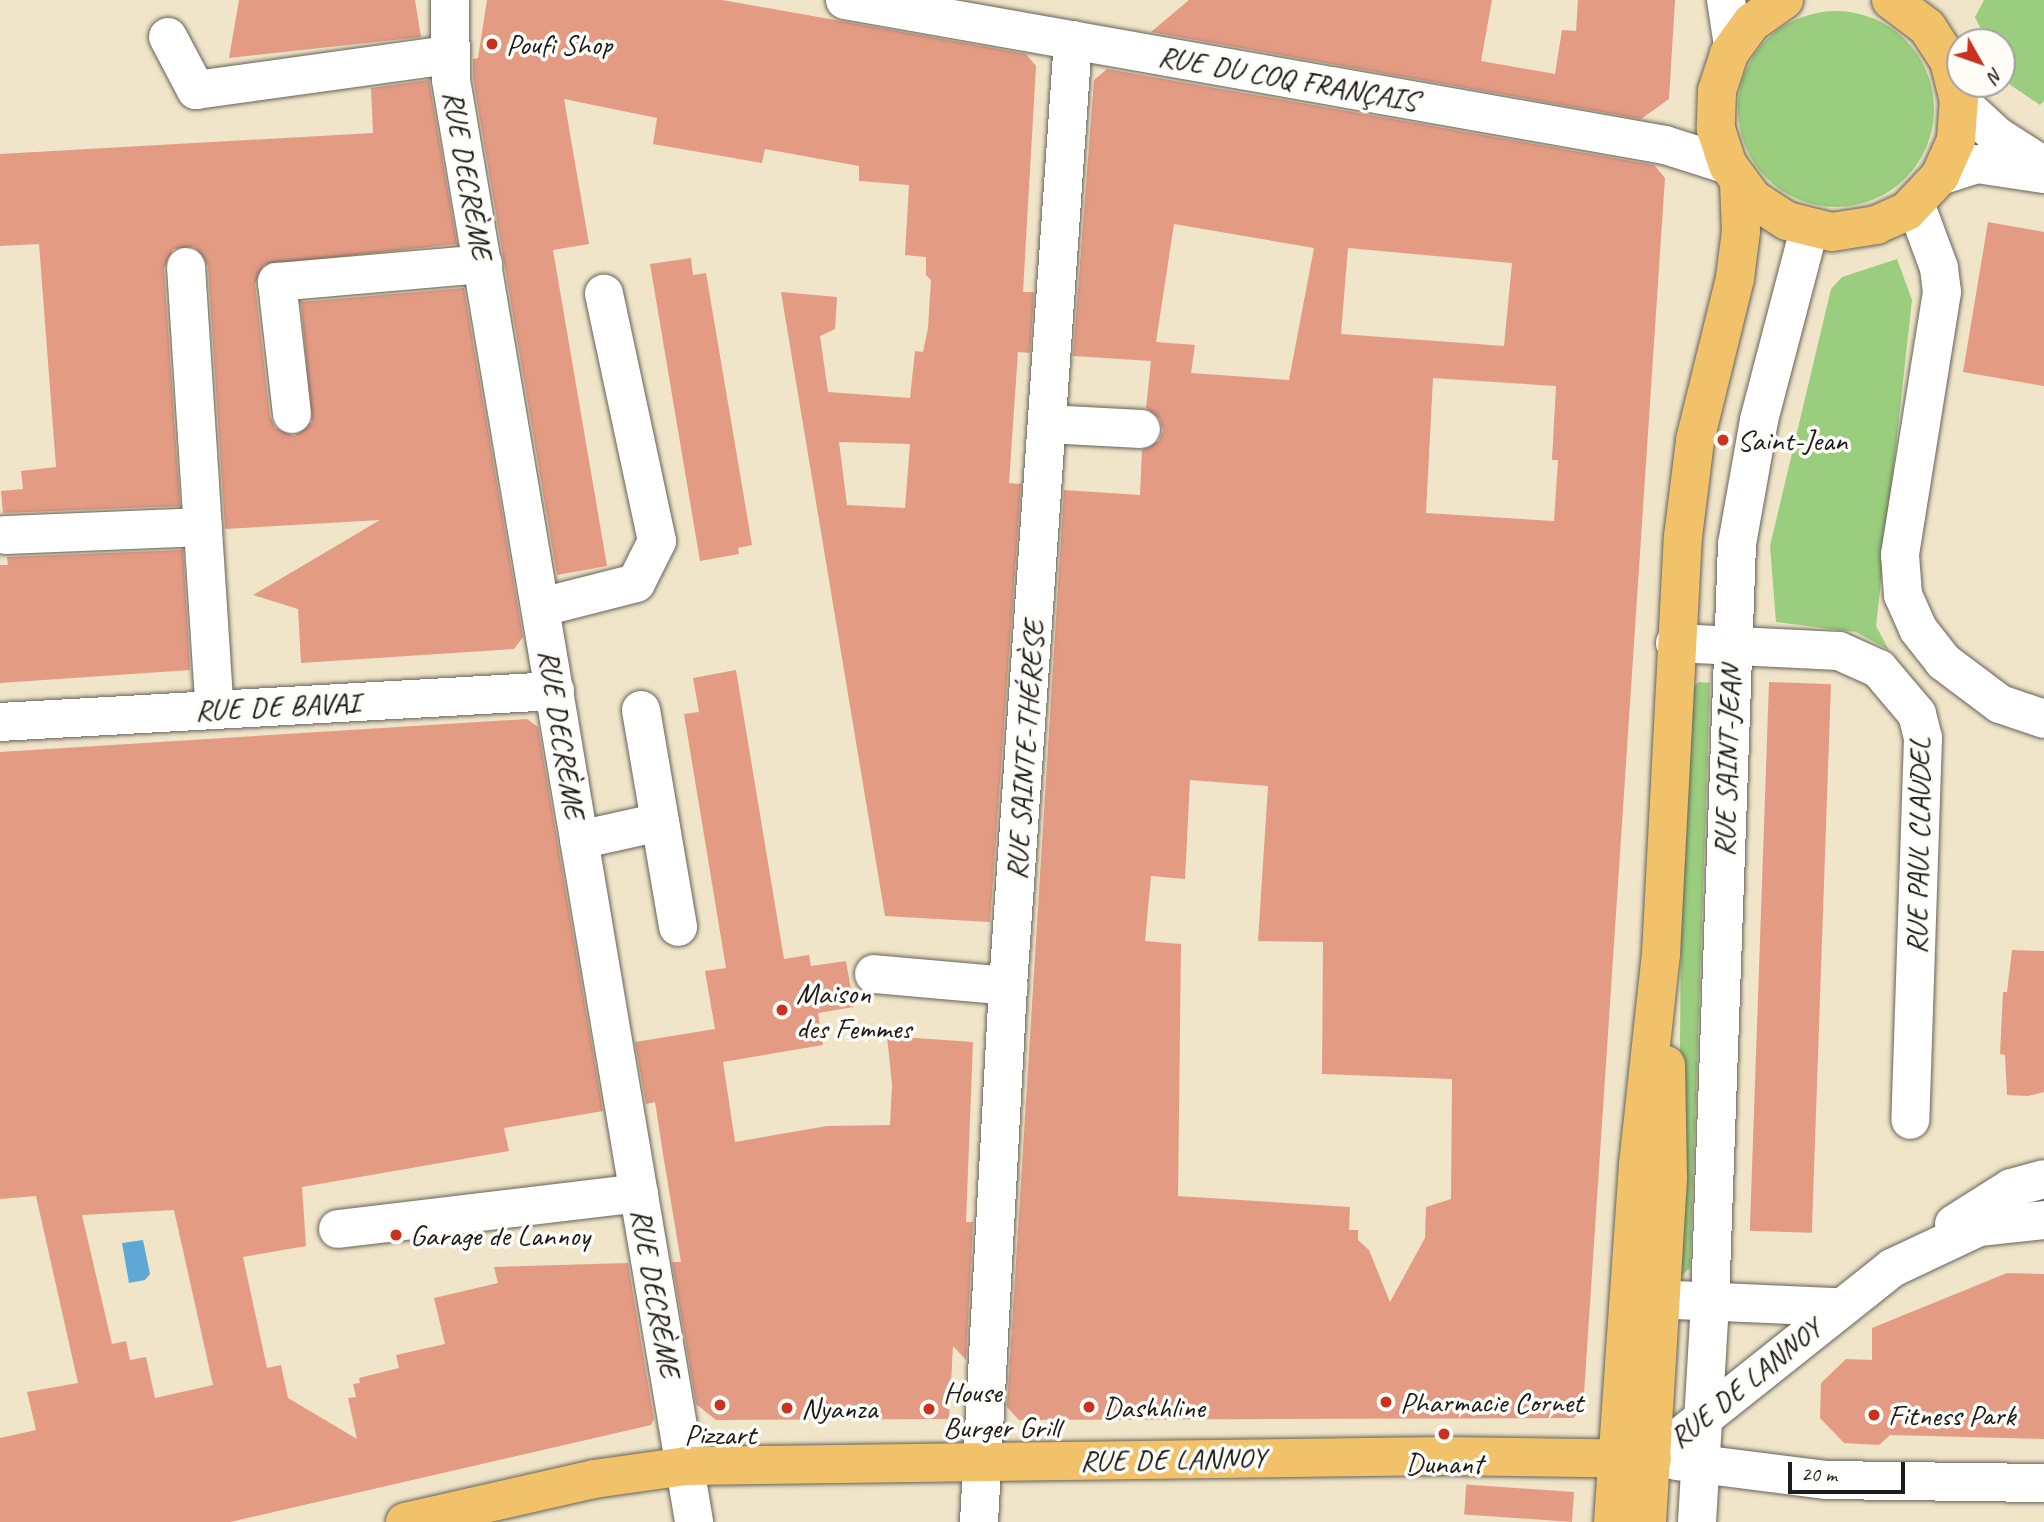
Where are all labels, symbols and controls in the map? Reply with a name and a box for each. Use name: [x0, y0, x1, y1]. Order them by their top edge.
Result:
place label: Poufi Shop: [506, 26, 613, 62]
north arrow: [1946, 28, 2016, 98]
marker: Poufi Shop: [484, 36, 500, 52]
street label: RUE DU COQ FRANÇAIS: [1157, 38, 1419, 118]
text: N: [1983, 63, 2009, 87]
street label: RUE DECRÈME: [436, 88, 500, 262]
place label: Saint-Jean: [1737, 422, 1847, 458]
marker: Saint-Jean: [1715, 432, 1731, 448]
street label: RUE SAINTE-THÉRÈSE: [998, 618, 1052, 882]
street label: RUE DECRÈME: [531, 647, 593, 821]
street label: RUE SAINT-JEAN: [1706, 664, 1748, 858]
street label: RUE DE BAVAI: [194, 684, 360, 728]
street label: RUE PAUL CLAUDEL: [1898, 737, 1938, 955]
place label: Maison des Femmes: [796, 975, 913, 1046]
marker: Maison des Femmes: [774, 1002, 790, 1018]
street label: RUE DECRÈME: [624, 1206, 688, 1380]
place label: Garage de Lannoy: [410, 1217, 591, 1253]
marker: Garage de Lannoy: [388, 1227, 404, 1243]
street label: RUE DE LANNOY: [1662, 1311, 1828, 1455]
place label: House Burger Grill: [943, 1374, 1060, 1444]
place label: Pharmacie Cornet: [1400, 1384, 1583, 1420]
place label: Dashhline: [1103, 1389, 1205, 1425]
place label: Nyanza: [801, 1390, 877, 1426]
marker: Pharmacie Cornet: [1378, 1394, 1394, 1410]
marker: Pizzart: [712, 1397, 728, 1413]
place label: Fitness Park: [1888, 1397, 2016, 1433]
marker: Dashhline: [1081, 1399, 1097, 1415]
marker: Nyanza: [779, 1400, 795, 1416]
marker: House Burger Grill: [921, 1401, 937, 1417]
marker: Fitness Park: [1866, 1407, 1882, 1423]
place label: Pizzart: [684, 1416, 756, 1452]
marker: Dunant: [1436, 1426, 1452, 1442]
street label: RUE DE LANNOY: [1080, 1439, 1266, 1479]
place label: Dunant: [1405, 1445, 1483, 1481]
scale bar: [1792, 1448, 1909, 1492]
text: 20 m: [1801, 1461, 1837, 1487]

